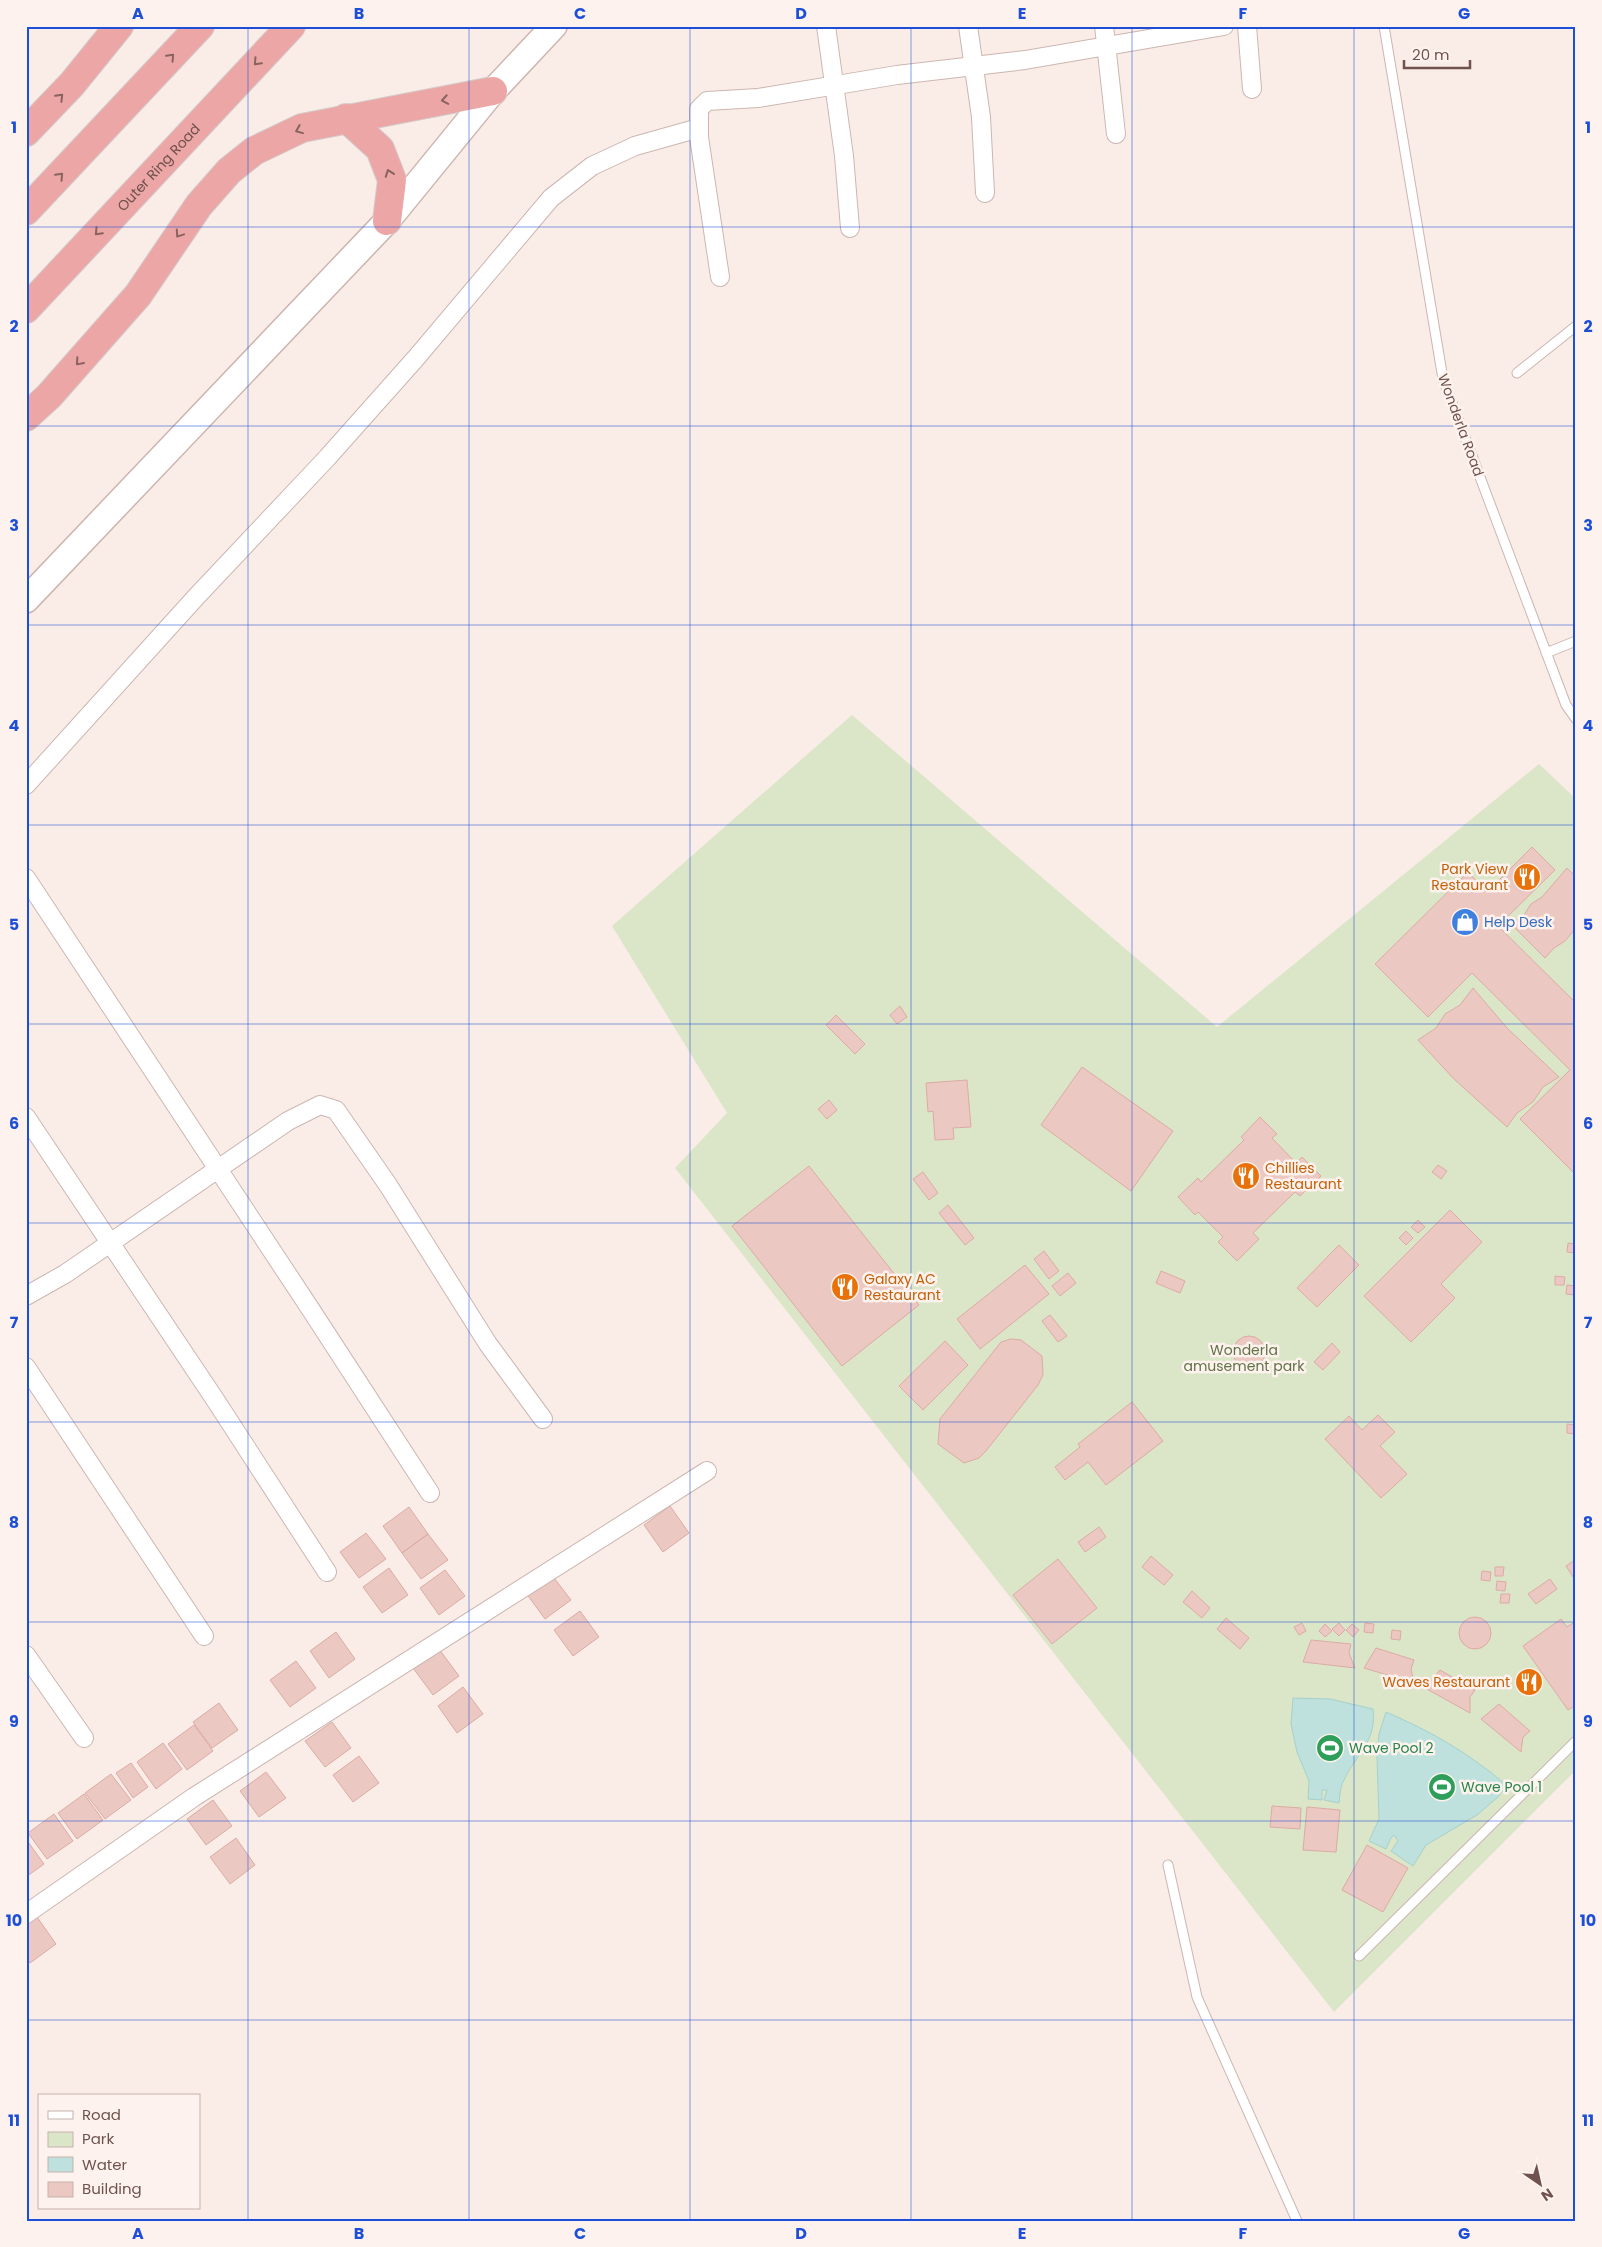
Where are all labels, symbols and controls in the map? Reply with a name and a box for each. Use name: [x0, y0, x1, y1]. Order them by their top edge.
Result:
text: A: [132, 2, 144, 25]
text: B: [354, 2, 364, 25]
text: C: [574, 2, 586, 25]
text: D: [795, 2, 807, 25]
text: E: [1018, 2, 1026, 25]
text: F: [1239, 2, 1248, 25]
text: G: [1458, 2, 1470, 25]
scale bar: [1404, 38, 1471, 70]
text: 20 m: [1412, 44, 1450, 65]
one-way arrow: [165, 54, 174, 63]
one-way arrow: [254, 56, 263, 65]
one-way arrow: [54, 94, 63, 103]
one-way arrow: [441, 94, 450, 104]
text: 1: [11, 116, 17, 139]
text: 1: [1585, 116, 1591, 139]
street label: Outer Ring Road: [113, 119, 205, 216]
one-way arrow: [295, 124, 304, 134]
one-way arrow: [385, 169, 395, 177]
one-way arrow: [54, 173, 63, 182]
one-way arrow: [95, 226, 104, 235]
one-way arrow: [176, 228, 185, 238]
text: 2: [9, 315, 19, 338]
text: 2: [1583, 315, 1593, 338]
one-way arrow: [76, 356, 85, 365]
street label: Wonderla Road: [1433, 371, 1489, 479]
text: 3: [9, 514, 19, 537]
text: 3: [1583, 514, 1593, 537]
text: 4: [9, 714, 20, 737]
text: 4: [1583, 714, 1594, 737]
place label: Park View Restaurant: [1431, 859, 1509, 895]
restaurant icon: Park View Restaurant: [1512, 862, 1542, 892]
shop icon: Help Desk: [1450, 907, 1480, 937]
place label: Help Desk: [1484, 912, 1553, 932]
text: 5: [9, 913, 19, 936]
text: 5: [1583, 913, 1593, 936]
text: 6: [9, 1112, 19, 1135]
text: 6: [1583, 1112, 1593, 1135]
place label: Chillies Restaurant: [1265, 1158, 1342, 1194]
restaurant icon: Chillies Restaurant: [1231, 1161, 1261, 1191]
place label: Galaxy AC Restaurant: [864, 1269, 941, 1305]
restaurant icon: Galaxy AC Restaurant: [830, 1272, 860, 1302]
text: 7: [10, 1311, 19, 1334]
text: 7: [1584, 1311, 1593, 1334]
park label: Wonderla amusement park: [1183, 1340, 1305, 1376]
text: 8: [9, 1511, 19, 1534]
text: 8: [1583, 1511, 1593, 1534]
restaurant icon: Waves Restaurant: [1514, 1667, 1544, 1697]
place label: Waves Restaurant: [1383, 1672, 1510, 1692]
text: 9: [9, 1710, 19, 1733]
text: 9: [1583, 1710, 1593, 1733]
sports icon: Wave Pool 2: [1315, 1733, 1345, 1763]
place label: Wave Pool 2: [1349, 1738, 1434, 1758]
sports icon: Wave Pool 1: [1427, 1772, 1457, 1802]
place label: Wave Pool 1: [1461, 1777, 1542, 1797]
text: 10: [6, 1909, 22, 1932]
text: 10: [1580, 1909, 1596, 1932]
legend: [38, 2094, 200, 2210]
text: Road: [82, 2104, 121, 2125]
text: 11: [8, 2109, 20, 2132]
text: 11: [1582, 2109, 1594, 2132]
text: Park: [82, 2128, 114, 2149]
text: Water: [82, 2154, 128, 2175]
north arrow: [1514, 2160, 1564, 2210]
text: Building: [82, 2178, 142, 2199]
text: N: [1537, 2184, 1557, 2206]
text: A: [132, 2222, 144, 2245]
text: B: [354, 2222, 364, 2245]
text: C: [574, 2222, 586, 2245]
text: D: [795, 2222, 807, 2245]
text: E: [1018, 2222, 1026, 2245]
text: F: [1239, 2222, 1248, 2245]
text: G: [1458, 2222, 1470, 2245]

